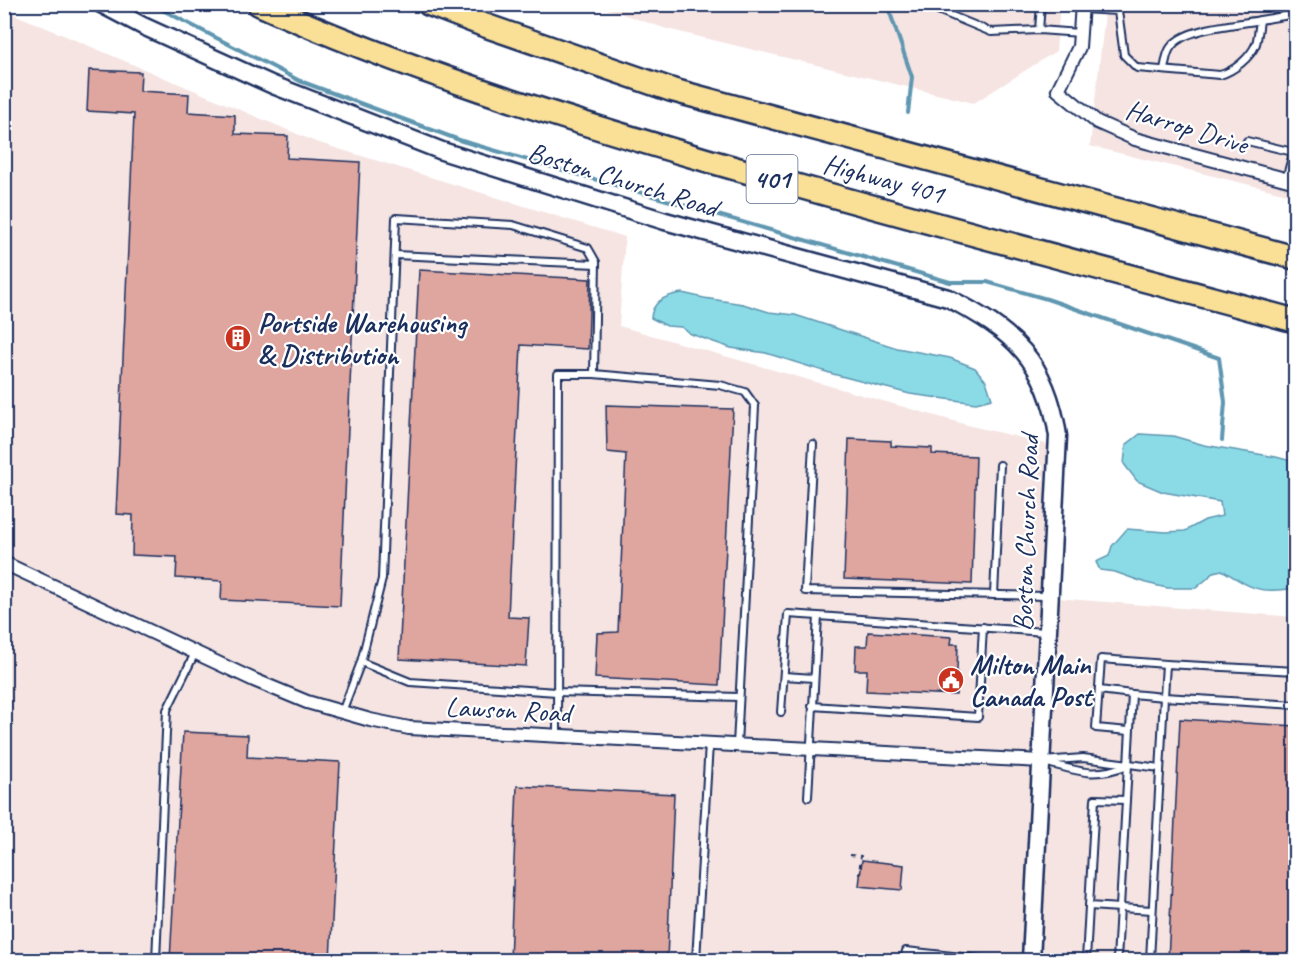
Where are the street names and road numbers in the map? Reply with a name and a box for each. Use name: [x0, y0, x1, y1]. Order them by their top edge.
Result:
street label: Harrop Drive: [1122, 91, 1254, 162]
street label: Boston Church Road: [524, 134, 726, 226]
street label: Highway 401: [820, 146, 950, 212]
road number: 401: [746, 155, 798, 203]
street label: Boston Church Road: [1005, 430, 1047, 632]
street label: Lawson Road: [445, 689, 575, 730]

